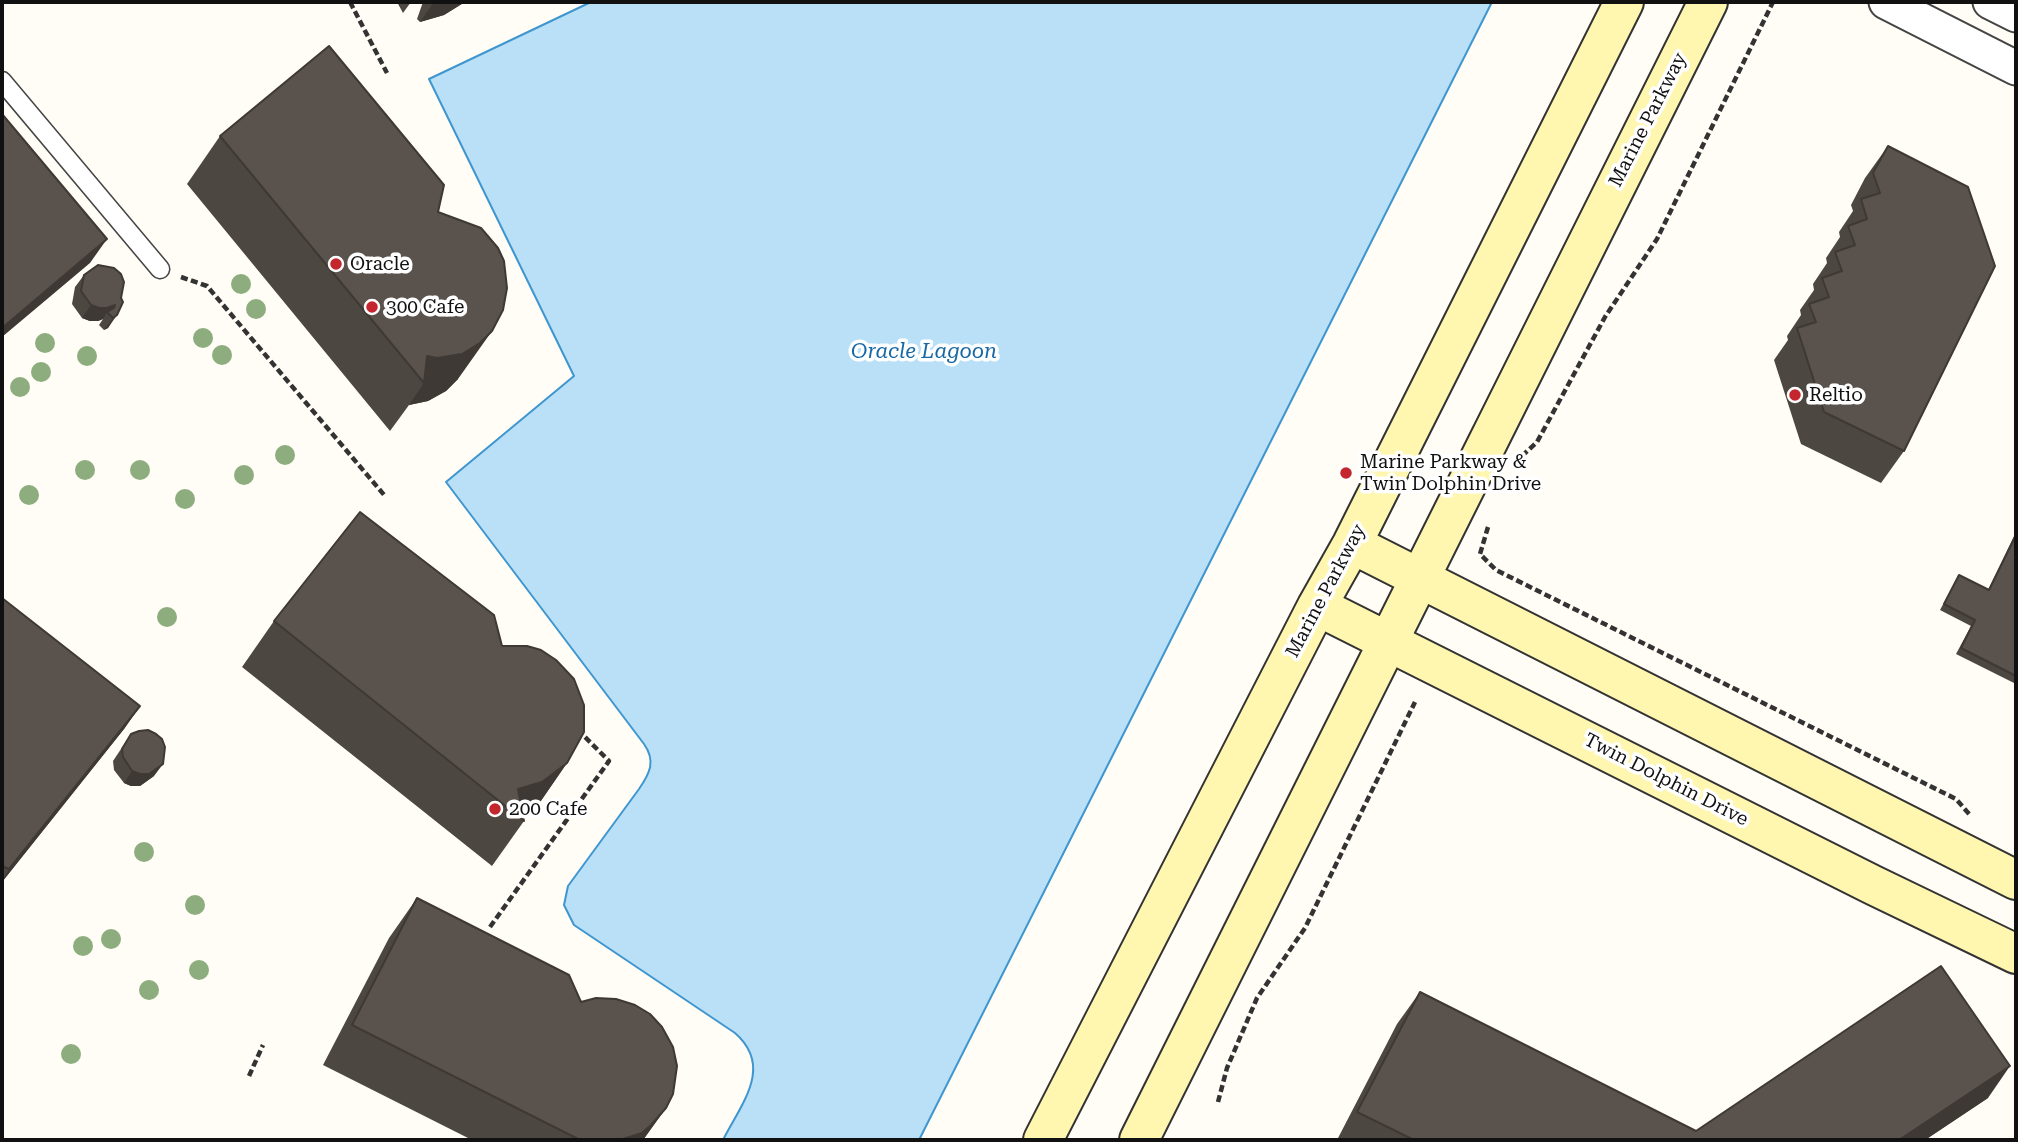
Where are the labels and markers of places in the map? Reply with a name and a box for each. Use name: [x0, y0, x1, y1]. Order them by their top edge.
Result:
place label: Oracle: [350, 253, 410, 275]
marker: Oracle: [328, 256, 344, 272]
place label: 300 Cafe: [386, 296, 464, 318]
marker: 300 Cafe: [364, 299, 380, 315]
place label: Reltio: [1809, 384, 1863, 406]
marker: Reltio: [1787, 387, 1803, 403]
place label: Marine Parkway & Twin Dolphin Drive: [1360, 451, 1541, 495]
marker: Marine Parkway & Twin Dolphin Drive: [1338, 465, 1354, 481]
place label: 200 Cafe: [509, 798, 587, 820]
marker: 200 Cafe: [487, 801, 503, 817]

